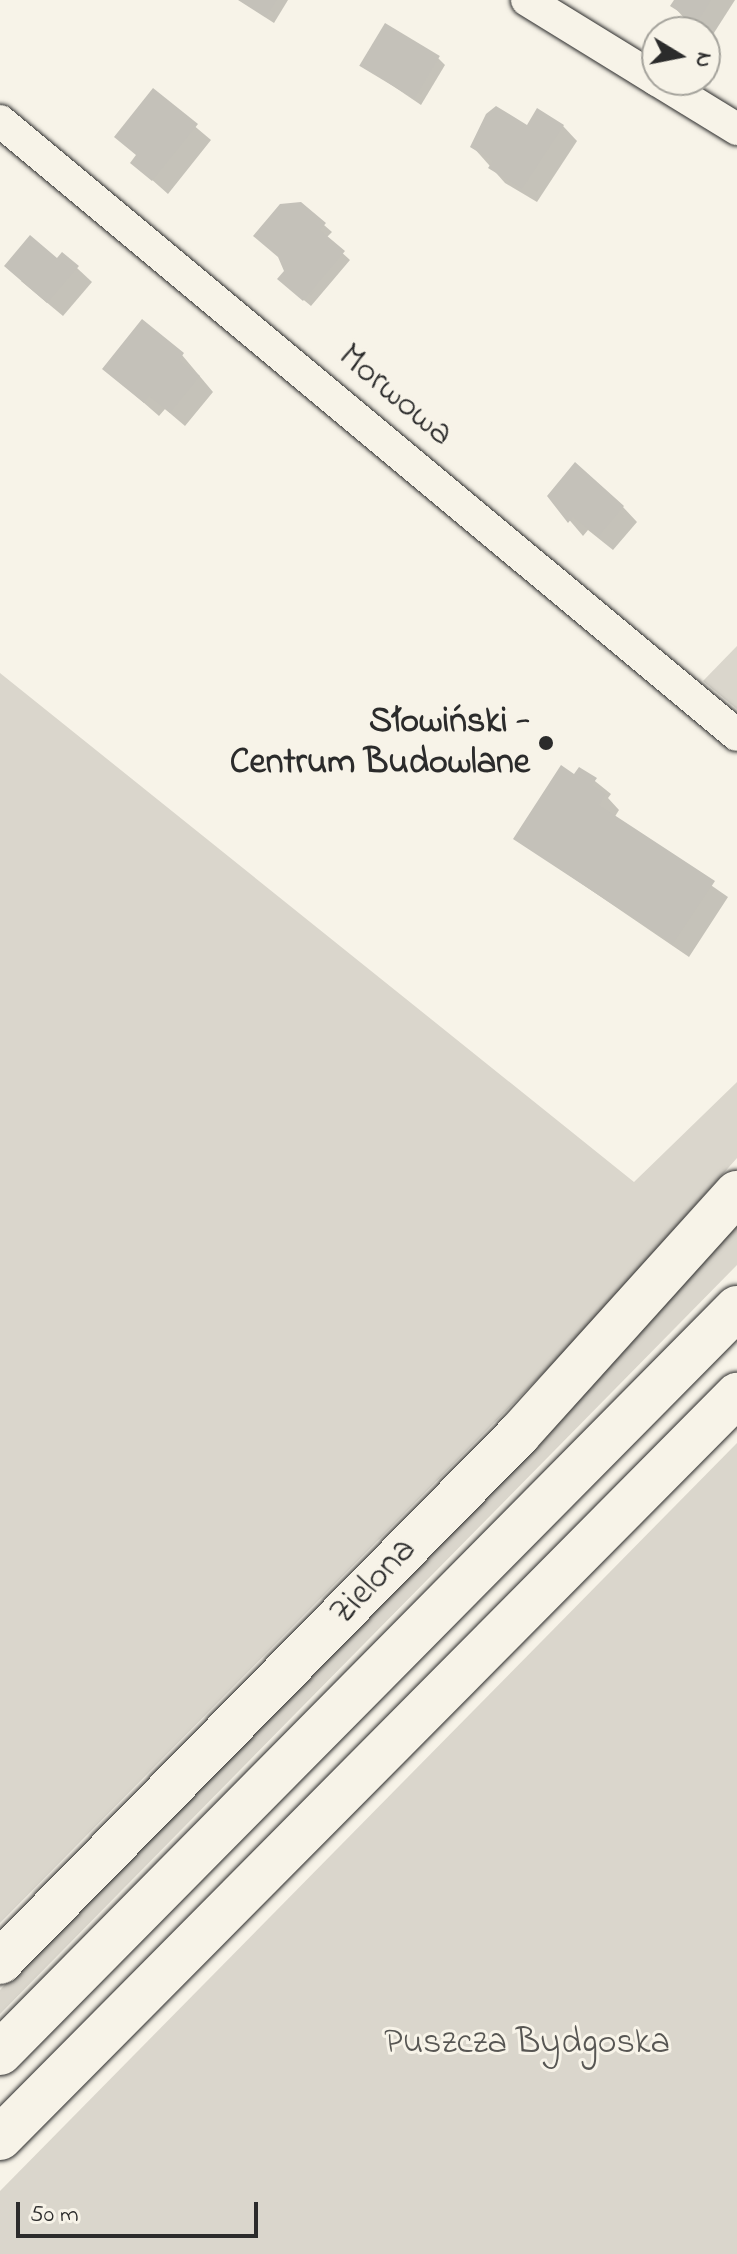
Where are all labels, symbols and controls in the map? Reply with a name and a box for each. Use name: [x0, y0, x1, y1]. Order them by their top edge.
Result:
north arrow: [641, 16, 721, 96]
text: N: [686, 50, 720, 70]
street label: Morwowa: [329, 335, 461, 457]
place label: Słowiński - Centrum Budowlane: [230, 700, 530, 785]
marker: Słowiński - Centrum Budowlane: [537, 734, 555, 752]
street label: Zielona: [322, 1529, 426, 1635]
park label: Puszcza Bydgoska: [384, 2022, 670, 2066]
scale bar: [20, 2186, 262, 2236]
text: 50 m: [30, 2198, 79, 2233]

